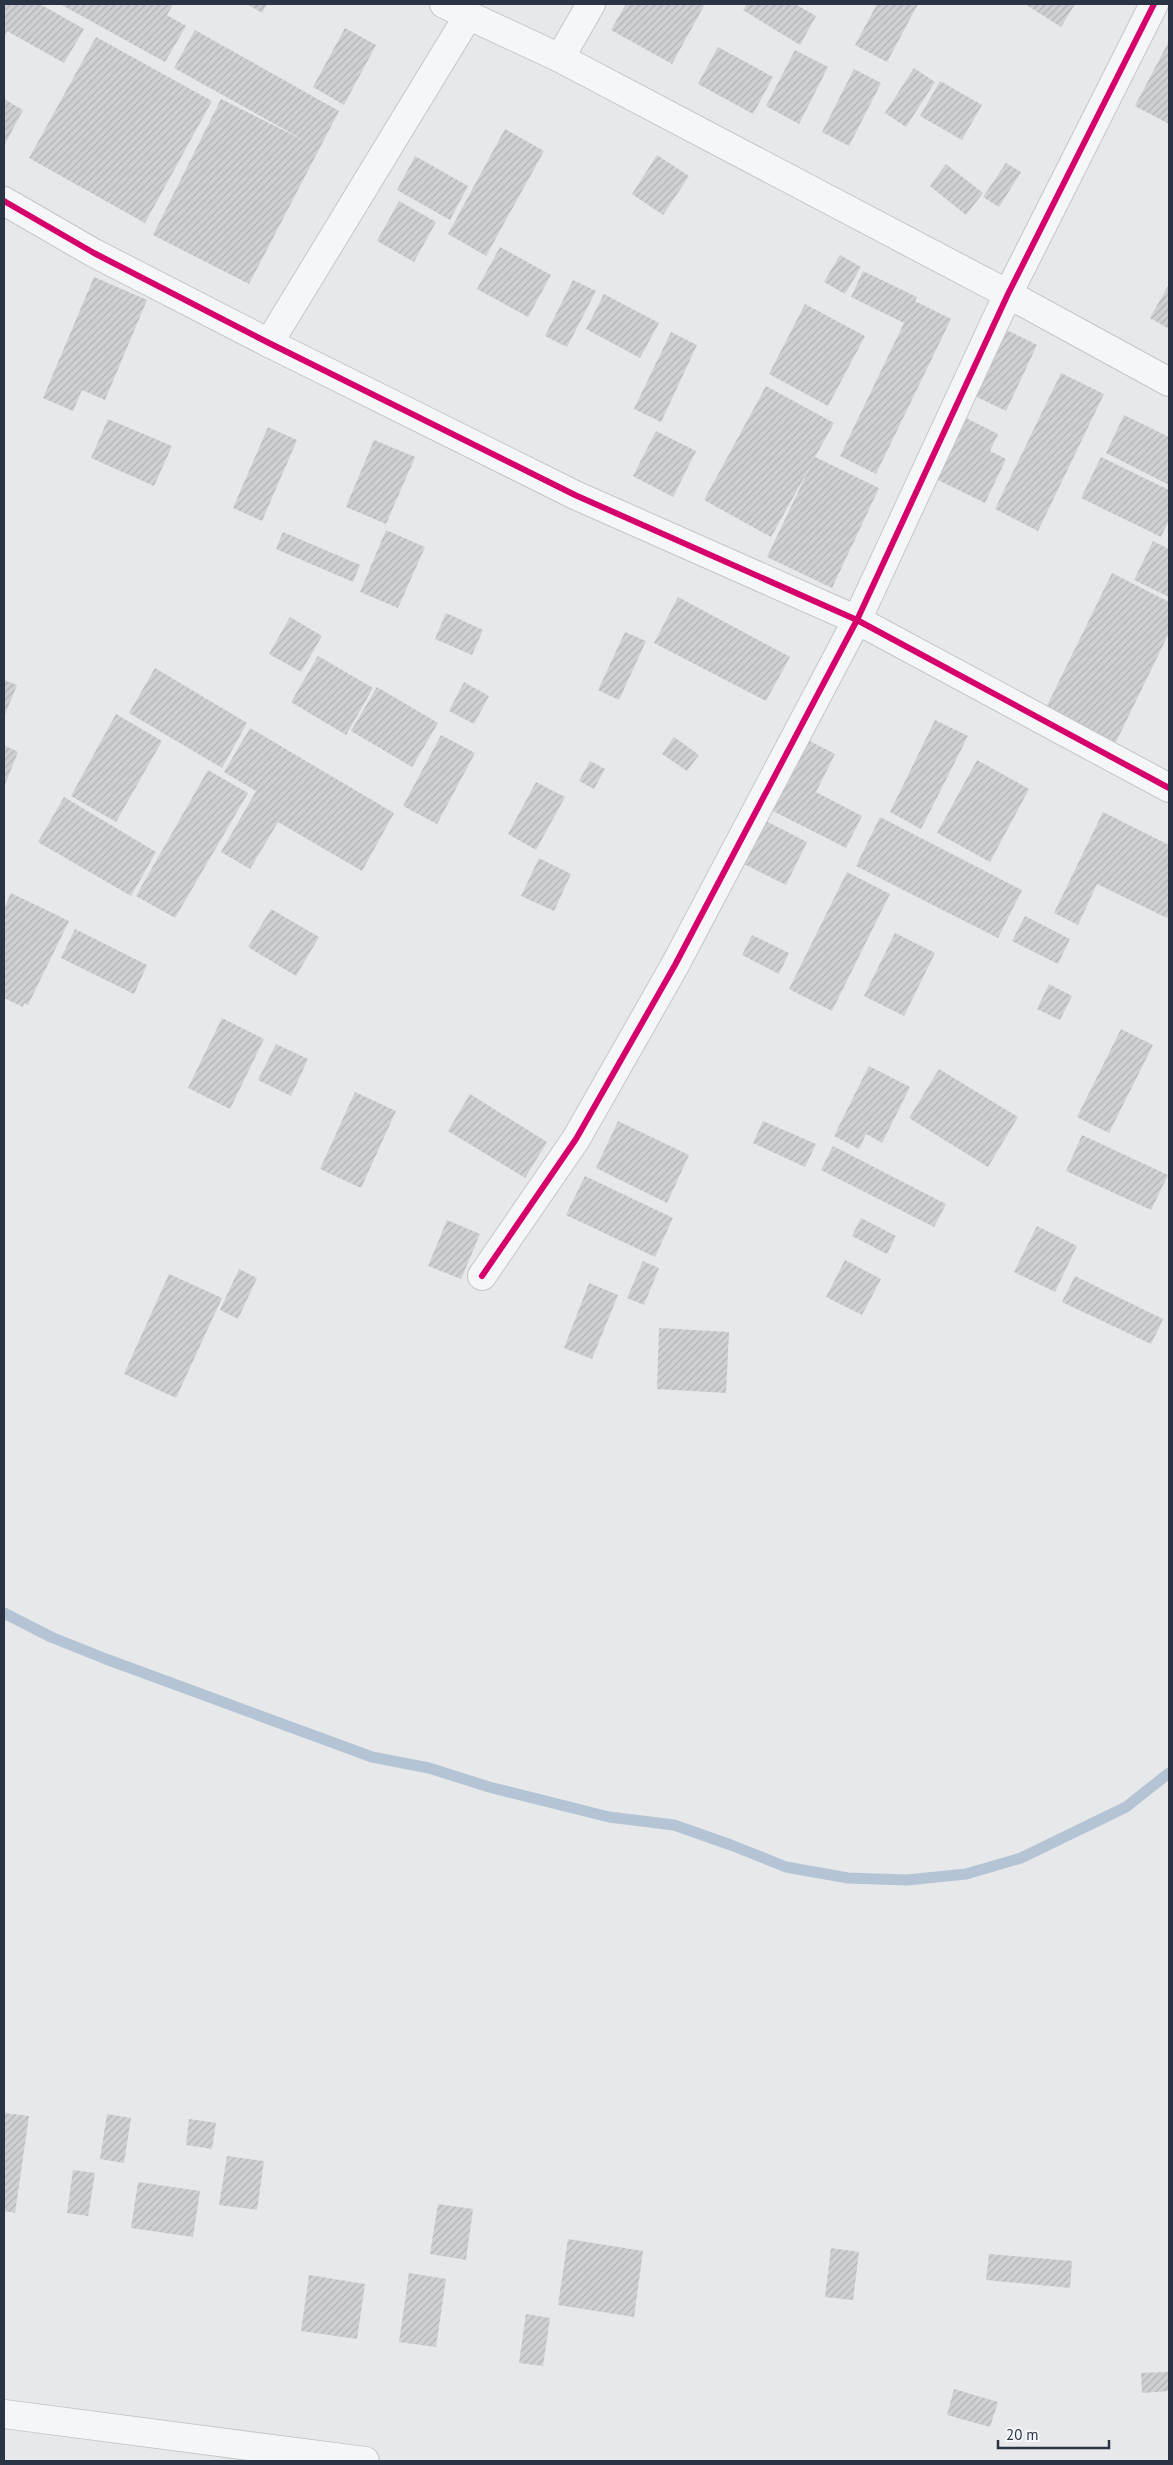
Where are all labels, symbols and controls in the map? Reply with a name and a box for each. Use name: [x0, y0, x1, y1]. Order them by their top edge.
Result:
scale bar: [998, 2418, 1109, 2450]
text: 20 m: [1006, 2425, 1039, 2444]

